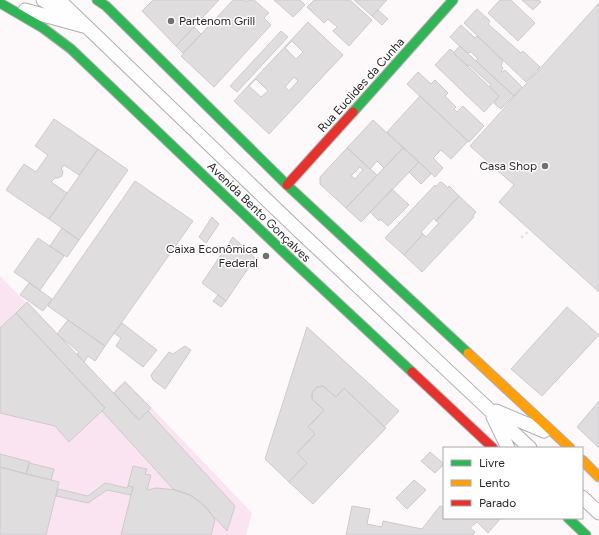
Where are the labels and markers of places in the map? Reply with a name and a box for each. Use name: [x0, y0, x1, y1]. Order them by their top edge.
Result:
place label: Partenom Grill: [179, 14, 255, 28]
marker: Partenom Grill: [166, 16, 176, 26]
place label: Casa Shop: [479, 159, 537, 173]
marker: Casa Shop: [540, 161, 550, 171]
place label: Caixa Econômica Federal: [166, 242, 258, 270]
marker: Caixa Econômica Federal: [261, 251, 271, 261]

